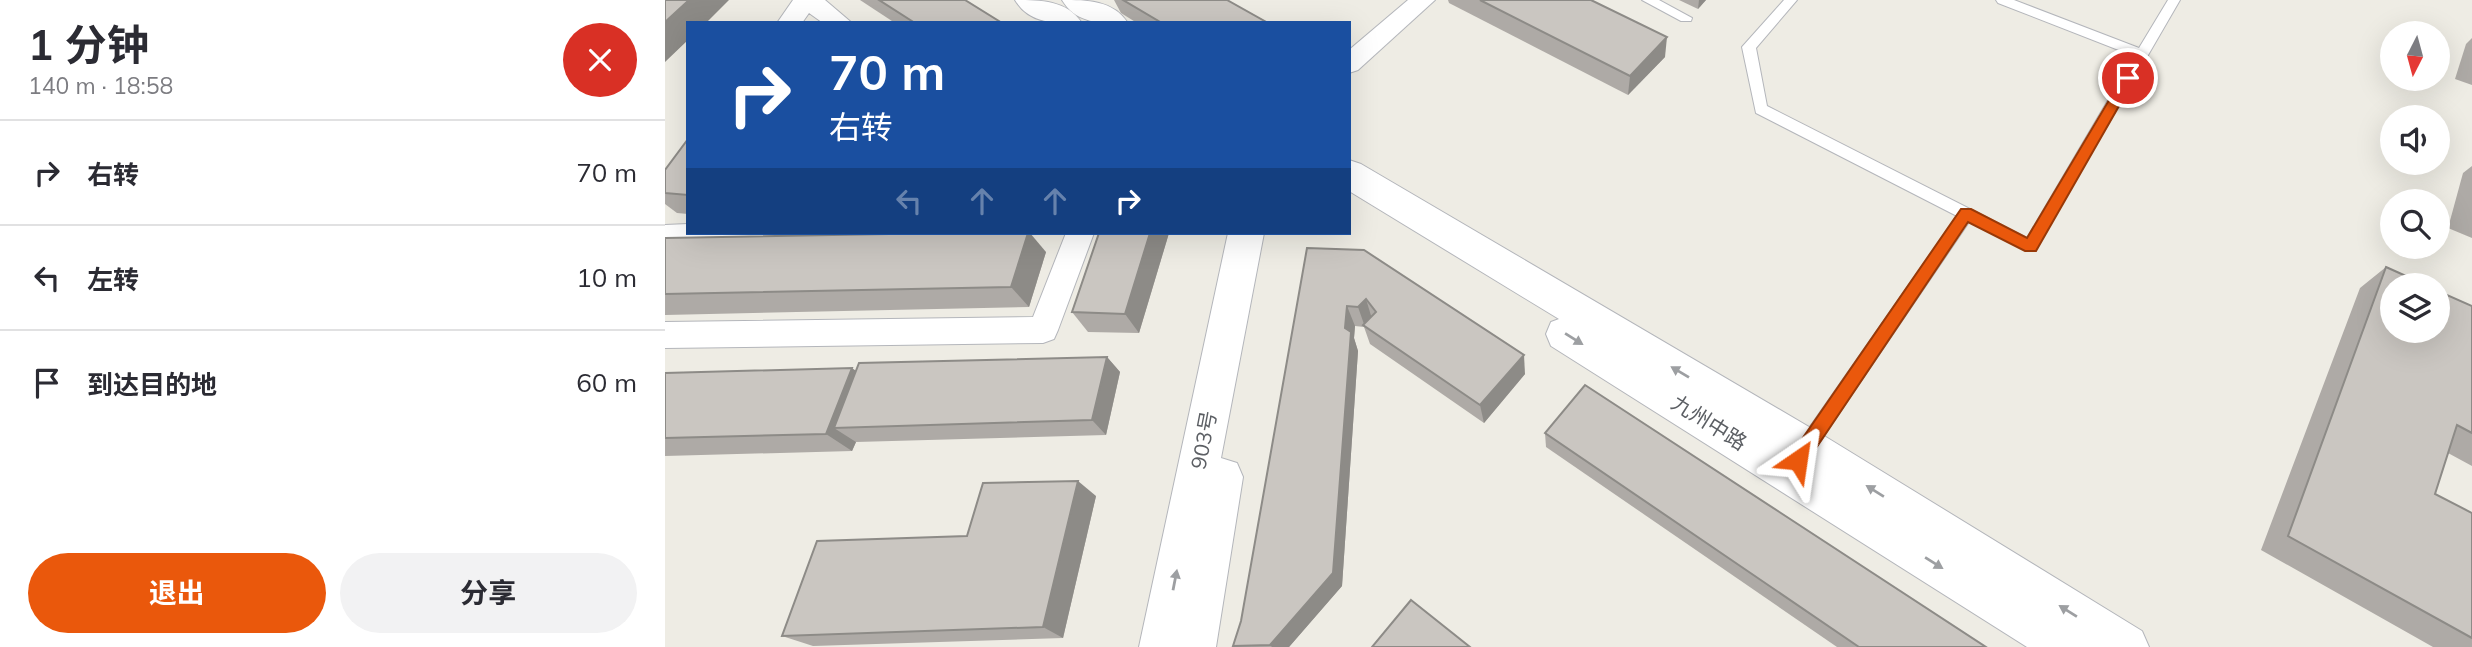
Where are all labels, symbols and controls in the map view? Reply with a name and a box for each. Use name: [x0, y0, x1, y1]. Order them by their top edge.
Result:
text: 1 分钟: [28, 18, 149, 71]
north arrow: [2380, 21, 2450, 91]
map controls: [2380, 21, 2450, 343]
button: close: [563, 23, 637, 97]
text: 70 m: [829, 41, 945, 102]
pin: [2098, 48, 2158, 108]
icon: right: [714, 49, 805, 140]
icon: arrive: [2109, 59, 2147, 97]
text: 140 m · 18:58: [28, 71, 173, 100]
button: sound: [2380, 105, 2450, 175]
text: 右转: [829, 107, 893, 147]
icon: right: [28, 154, 66, 192]
text: 70 m: [576, 156, 637, 189]
text: 右转: [87, 158, 139, 191]
icon: left: [890, 182, 928, 220]
icon: ahead: [963, 182, 1001, 220]
icon: ahead: [1036, 182, 1074, 220]
icon: right: [1109, 182, 1147, 220]
button: search: [2380, 189, 2450, 259]
icon: left: [28, 259, 66, 297]
text: 10 m: [576, 261, 637, 294]
text: 左转: [87, 263, 139, 296]
button: layers: [2380, 273, 2450, 343]
one-way arrow: [1564, 333, 1583, 346]
icon: arrive: [28, 364, 66, 402]
text: 60 m: [576, 366, 637, 399]
one-way arrow: [1671, 366, 1690, 379]
text: 到达目的地: [87, 368, 217, 401]
street label: 九州中路: [1667, 389, 1752, 455]
street label: 903号: [1185, 408, 1221, 471]
position arrow: [1761, 423, 1835, 497]
one-way arrow: [1865, 484, 1884, 497]
button: 退出: [28, 553, 326, 633]
button: 分享: [340, 553, 637, 633]
one-way arrow: [1924, 556, 1943, 569]
one-way arrow: [1170, 569, 1181, 591]
one-way arrow: [2058, 604, 2077, 617]

